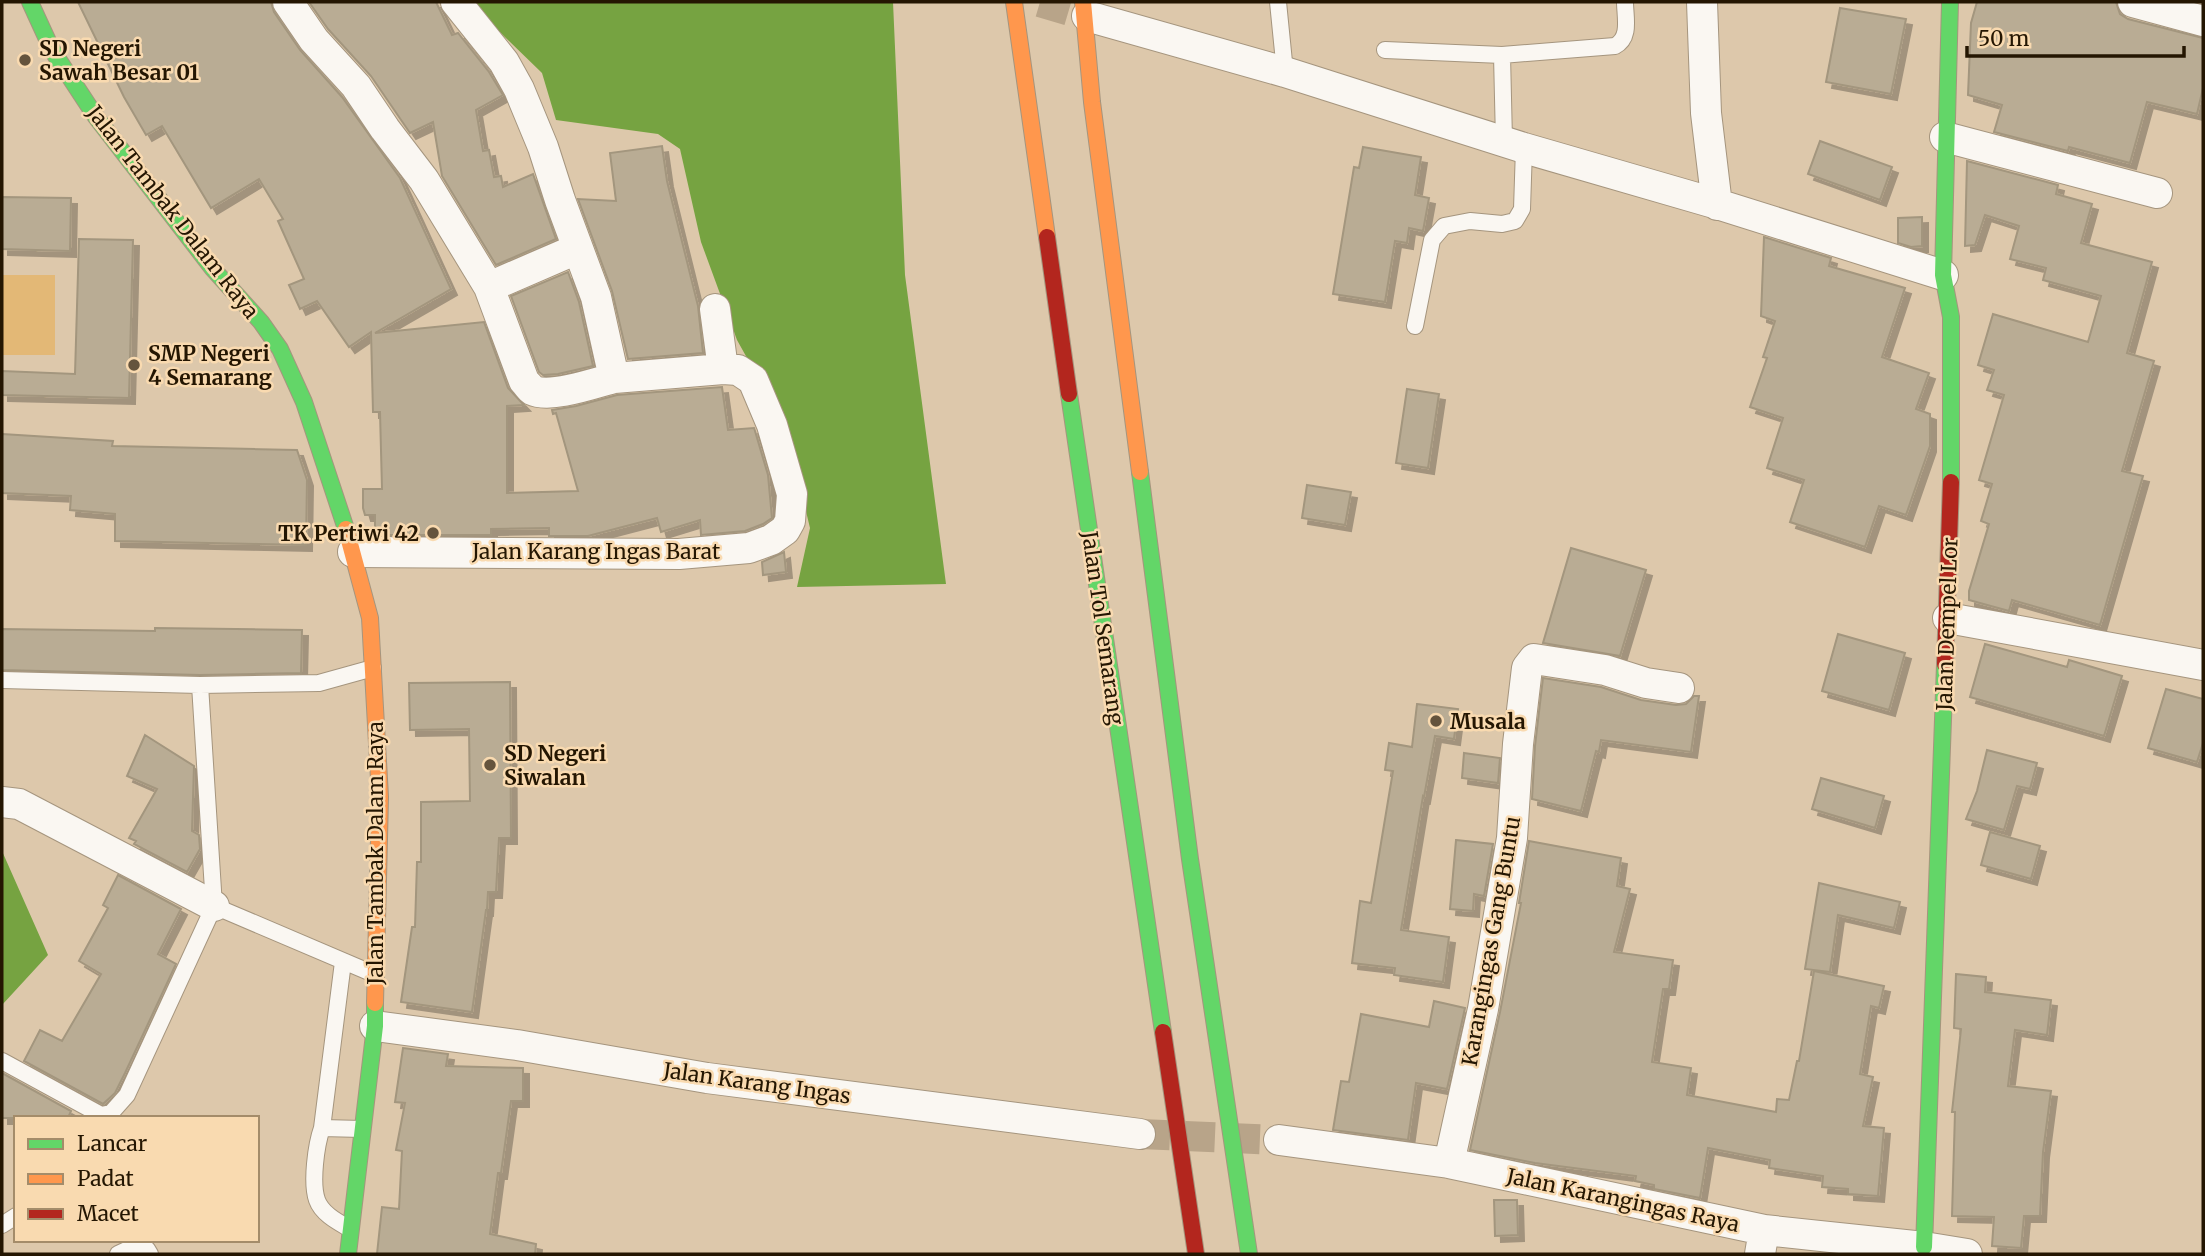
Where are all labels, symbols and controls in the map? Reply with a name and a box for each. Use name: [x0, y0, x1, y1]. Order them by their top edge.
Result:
scale bar: [1967, 14, 2184, 58]
text: 50 m: [1978, 25, 2029, 52]
place label: SD Negeri Sawah Besar 01: [39, 35, 199, 86]
marker: SD Negeri Sawah Besar 01: [17, 52, 33, 68]
street label: Jalan Tambak Dalam Raya: [81, 99, 265, 324]
place label: SMP Negeri 4 Semarang: [148, 340, 272, 391]
marker: SMP Negeri 4 Semarang: [126, 357, 142, 373]
place label: TK Pertiwi 42: [278, 520, 419, 547]
marker: TK Pertiwi 42: [425, 525, 441, 541]
street label: Jalan Tol Semarang: [1076, 528, 1130, 727]
street label: Jalan Dempel Lor: [1930, 537, 1964, 712]
street label: Jalan Karang Ingas Barat: [471, 538, 720, 565]
place label: Musala: [1450, 708, 1526, 735]
marker: Musala: [1428, 713, 1444, 729]
street label: Jalan Tambak Dalam Raya: [362, 721, 389, 986]
place label: SD Negeri Siwalan: [504, 740, 606, 791]
marker: SD Negeri Siwalan: [482, 757, 498, 773]
street label: Karangingas Gang Buntu: [1456, 814, 1526, 1068]
street label: Jalan Karang Ingas: [661, 1056, 852, 1110]
legend: [14, 1116, 259, 1242]
text: Lancar: [77, 1130, 147, 1157]
street label: Jalan Karangingas Raya: [1503, 1162, 1742, 1238]
text: Padat: [77, 1165, 134, 1192]
text: Macet: [77, 1200, 139, 1227]

